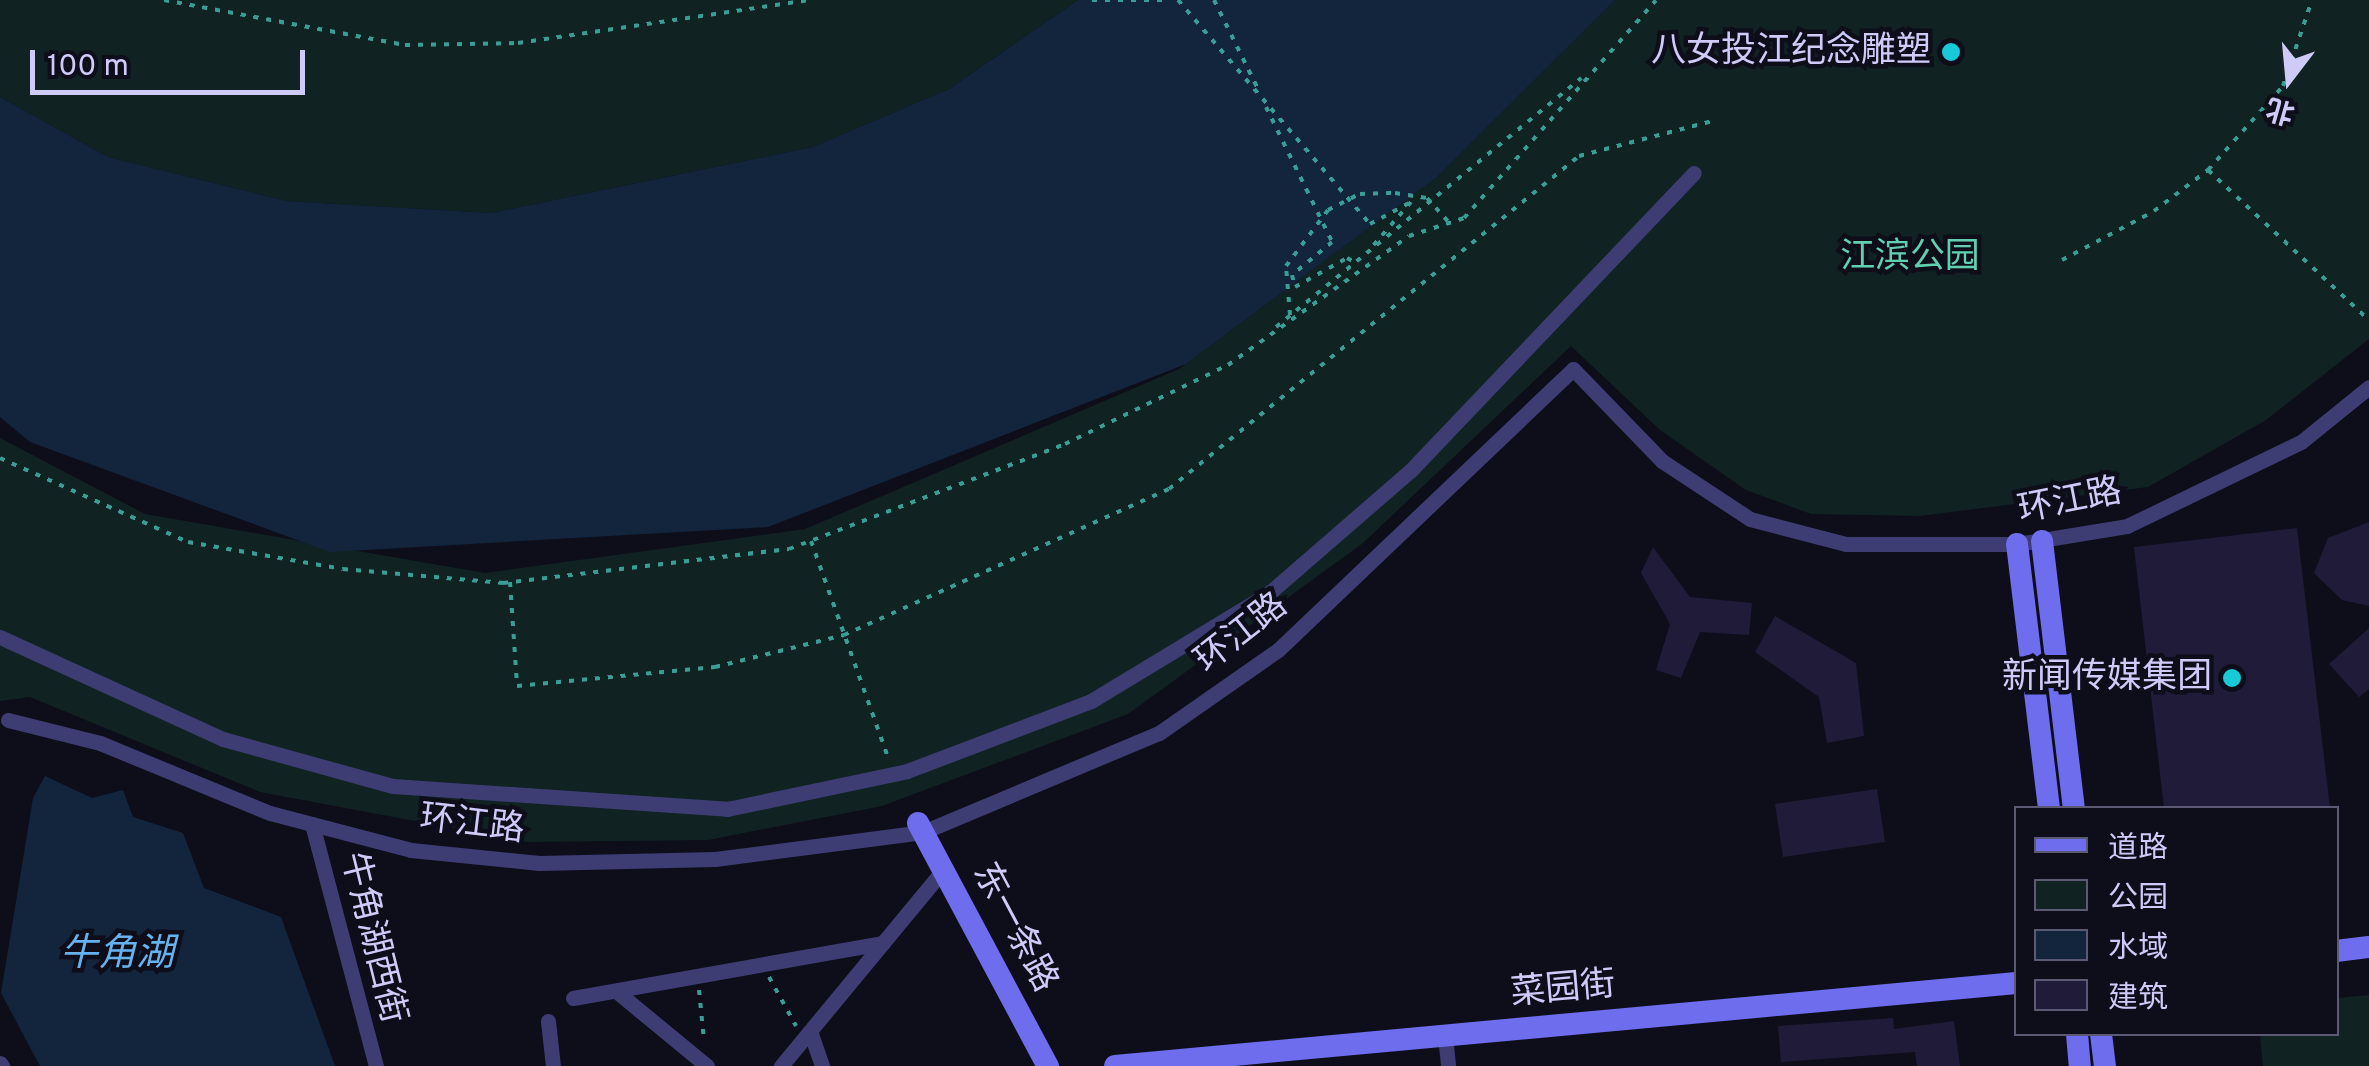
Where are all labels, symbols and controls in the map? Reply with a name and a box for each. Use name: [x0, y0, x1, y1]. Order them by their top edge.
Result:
scale bar: [35, 30, 310, 92]
north arrow: [2239, 30, 2339, 130]
place label: 八女投江纪念雕塑: [1651, 31, 1931, 73]
marker: 八女投江纪念雕塑: [1940, 41, 1962, 63]
text: 100 m: [47, 49, 129, 86]
text: 北: [2262, 88, 2299, 130]
park label: 江滨公园: [1840, 237, 1980, 279]
street label: 环江路: [2014, 471, 2126, 533]
street label: 环江路: [1188, 585, 1296, 683]
place label: 新闻传媒集团: [2002, 657, 2212, 699]
marker: 新闻传媒集团: [2221, 667, 2243, 689]
street label: 环江路: [417, 798, 527, 852]
legend: [2014, 806, 2339, 1036]
text: 道路: [2108, 831, 2168, 868]
street label: 牛角湖西街: [330, 848, 414, 1028]
street label: 东一条路: [963, 856, 1065, 1000]
text: 公园: [2108, 881, 2168, 918]
text: 水域: [2108, 931, 2168, 968]
water label: 牛角湖: [60, 933, 174, 979]
street label: 菜园街: [1509, 965, 1617, 1015]
text: 建筑: [2108, 981, 2168, 1018]

